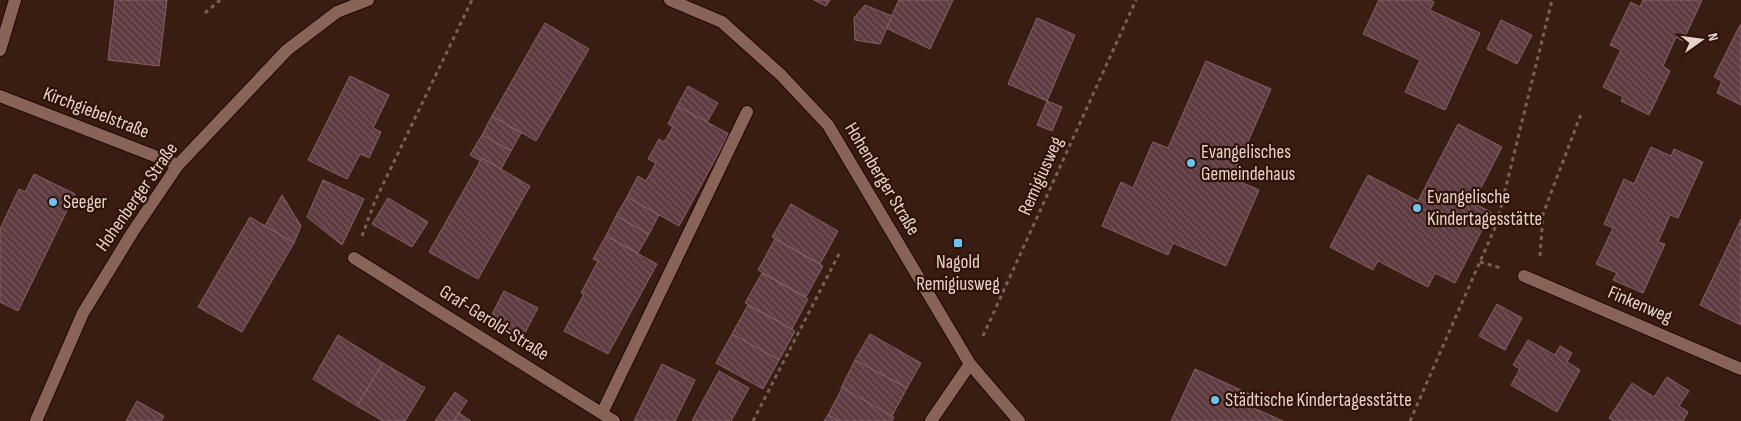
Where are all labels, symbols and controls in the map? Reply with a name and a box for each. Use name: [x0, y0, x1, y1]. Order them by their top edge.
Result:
north arrow: [1676, 15, 1726, 65]
text: N: [1704, 31, 1722, 43]
street label: Kirchgiebelstraße: [40, 82, 152, 144]
street label: Hohenberger Straße: [839, 118, 925, 240]
street label: Remigiusweg: [1013, 133, 1069, 219]
street label: Hohenberger Straße: [91, 138, 183, 256]
place label: Evangelisches Gemeindehaus: [1201, 141, 1296, 186]
marker: Evangelisches Gemeindehaus: [1185, 157, 1197, 169]
place label: Evangelische Kindertagesstätte: [1427, 186, 1542, 231]
place label: Seeger: [63, 191, 108, 214]
marker: Seeger: [47, 196, 59, 208]
marker: Evangelische Kindertagesstätte: [1411, 202, 1423, 214]
marker: Nagold Remigiusweg: [952, 237, 964, 249]
place label: Nagold Remigiusweg: [916, 251, 1000, 296]
street label: Graf-Gerold-Straße: [435, 280, 553, 366]
street label: Finkenweg: [1604, 281, 1676, 329]
place label: Städtische Kindertagesstätte: [1225, 389, 1412, 412]
marker: Städtische Kindertagesstätte: [1209, 394, 1221, 406]

